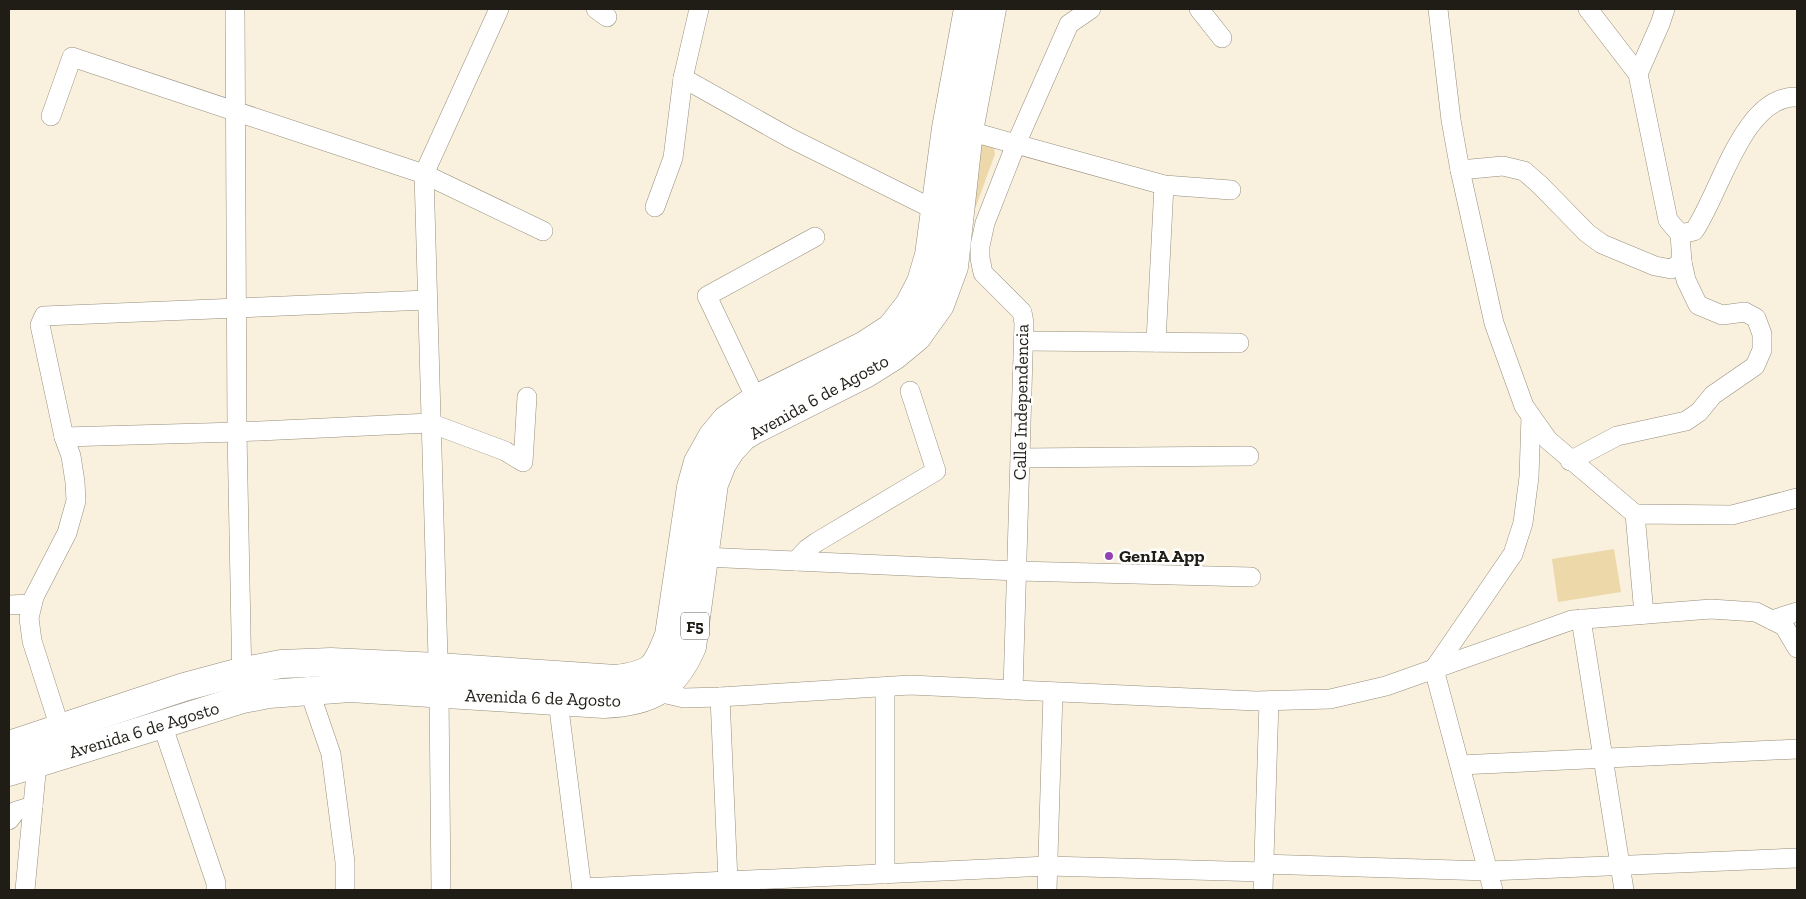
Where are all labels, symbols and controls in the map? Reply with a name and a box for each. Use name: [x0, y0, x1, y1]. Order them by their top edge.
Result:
street label: Calle Independencia: [1009, 323, 1033, 480]
street label: Avenida 6 de Agosto: [745, 350, 893, 444]
place label: GenIA App: [1119, 545, 1204, 567]
marker: GenIA App: [1103, 550, 1115, 562]
road number: F5: [681, 612, 709, 640]
street label: Avenida 6 de Agosto: [465, 684, 621, 712]
street label: Avenida 6 de Agosto: [66, 697, 222, 763]

